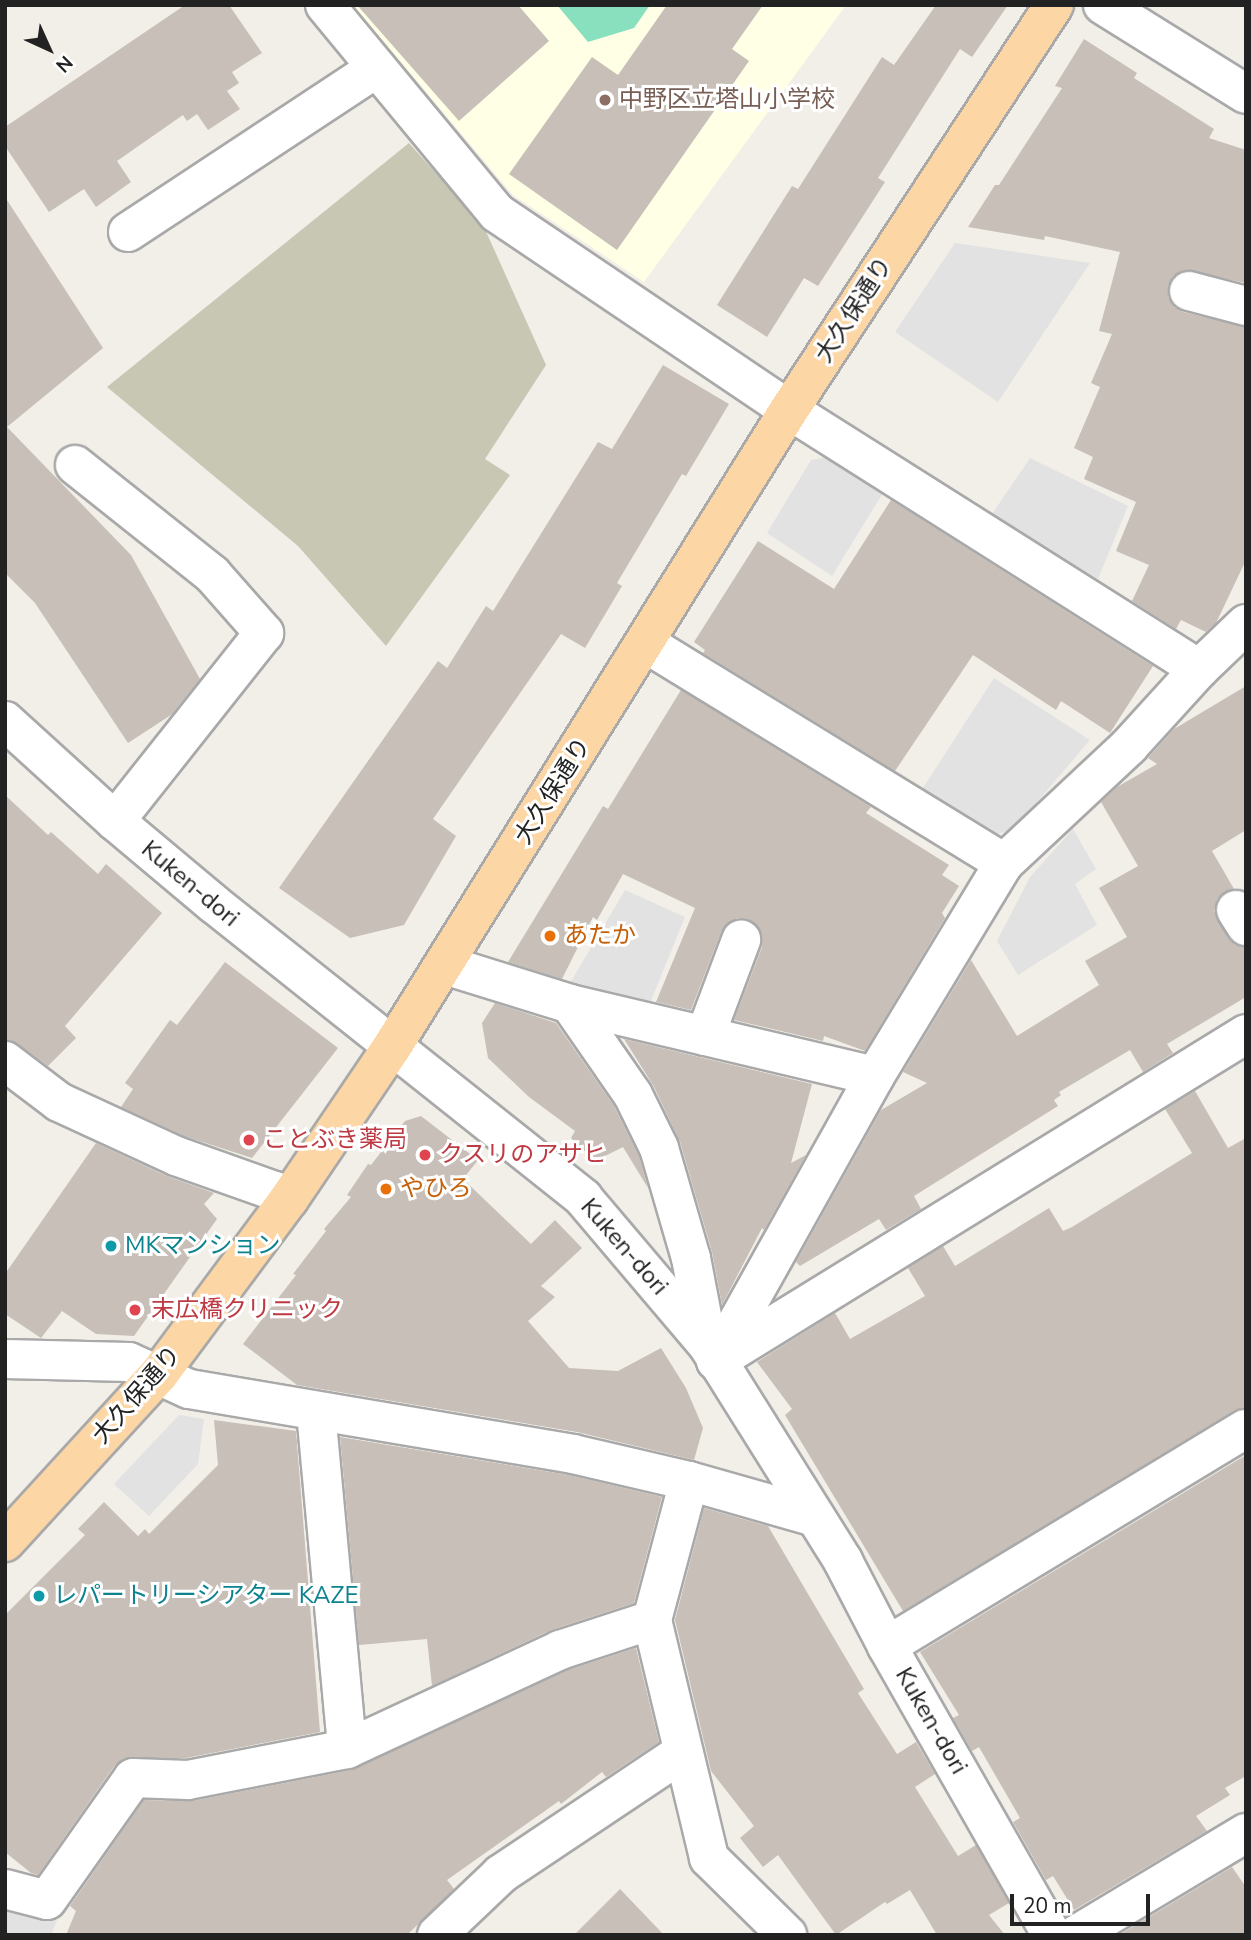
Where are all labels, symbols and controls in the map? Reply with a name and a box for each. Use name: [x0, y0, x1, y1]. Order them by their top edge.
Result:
north arrow: [14, 14, 84, 84]
text: N: [50, 50, 78, 78]
place label: 中野区立塔山小学校: [619, 86, 835, 114]
marker: 中野区立塔山小学校: [597, 92, 613, 108]
street label: 大久保通り: [809, 252, 899, 368]
street label: 大久保通り: [509, 732, 597, 850]
street label: Kuken-dori: [135, 835, 245, 933]
place label: あたか: [564, 922, 636, 950]
marker: あたか: [542, 928, 558, 944]
place label: ことぶき薬局: [263, 1126, 407, 1154]
marker: ことぶき薬局: [241, 1132, 257, 1148]
place label: クスリのアサヒ: [439, 1141, 607, 1169]
marker: クスリのアサヒ: [417, 1147, 433, 1163]
place label: やひろ: [400, 1175, 472, 1203]
marker: やひろ: [378, 1181, 394, 1197]
street label: Kuken-dori: [574, 1193, 674, 1301]
place label: MKマンション: [125, 1232, 281, 1260]
marker: MKマンション: [103, 1238, 119, 1254]
place label: 末広橋クリニック: [151, 1296, 343, 1324]
marker: 末広橋クリニック: [125, 1300, 145, 1320]
street label: 大久保通り: [87, 1340, 187, 1450]
place label: レパートリーシアター KAZE: [53, 1582, 359, 1610]
marker: レパートリーシアター KAZE: [31, 1588, 47, 1604]
street label: Kuken-dori: [889, 1663, 973, 1779]
scale bar: [1013, 1881, 1153, 1925]
text: 20 m: [1023, 1892, 1072, 1920]

